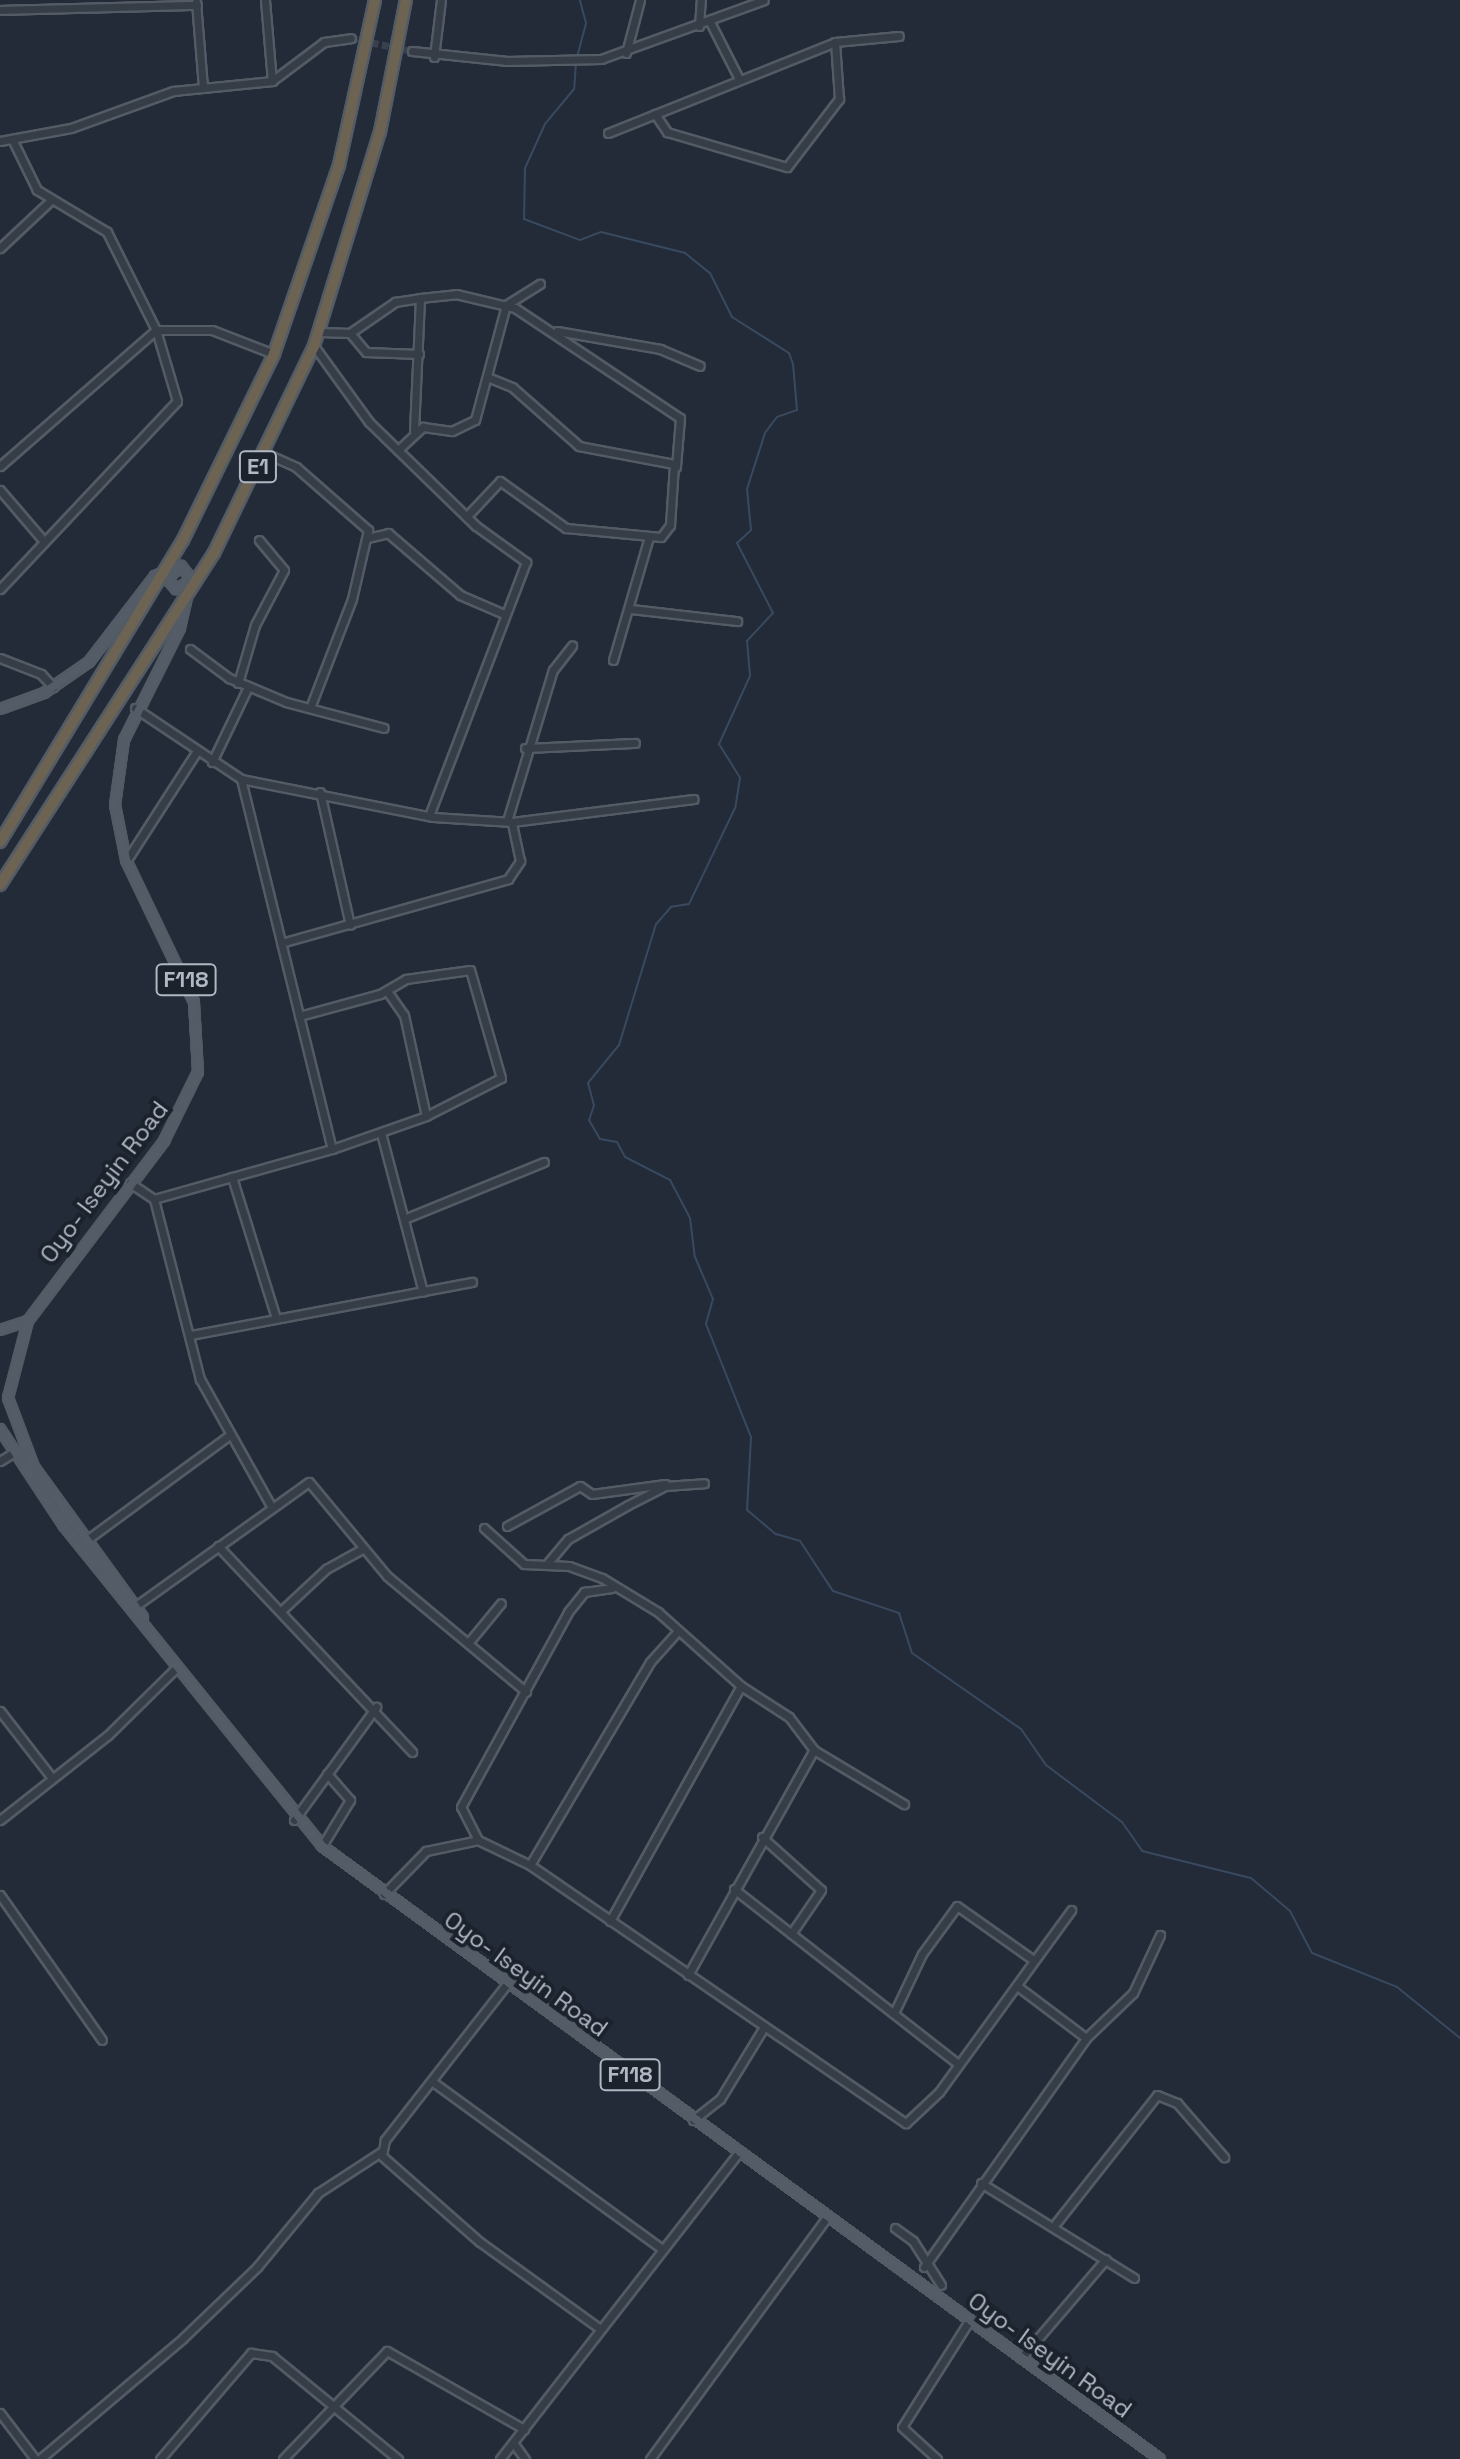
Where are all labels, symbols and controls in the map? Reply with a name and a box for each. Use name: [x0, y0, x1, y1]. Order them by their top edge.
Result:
road number: E1: [238, 449, 278, 485]
road number: F118: [154, 962, 218, 998]
street label: Oyo- Iseyin Road: [34, 1095, 174, 1269]
street label: Oyo- Iseyin Road: [438, 1905, 614, 2043]
road number: F118: [598, 2057, 662, 2093]
street label: Oyo- Iseyin Road: [962, 2286, 1138, 2424]

